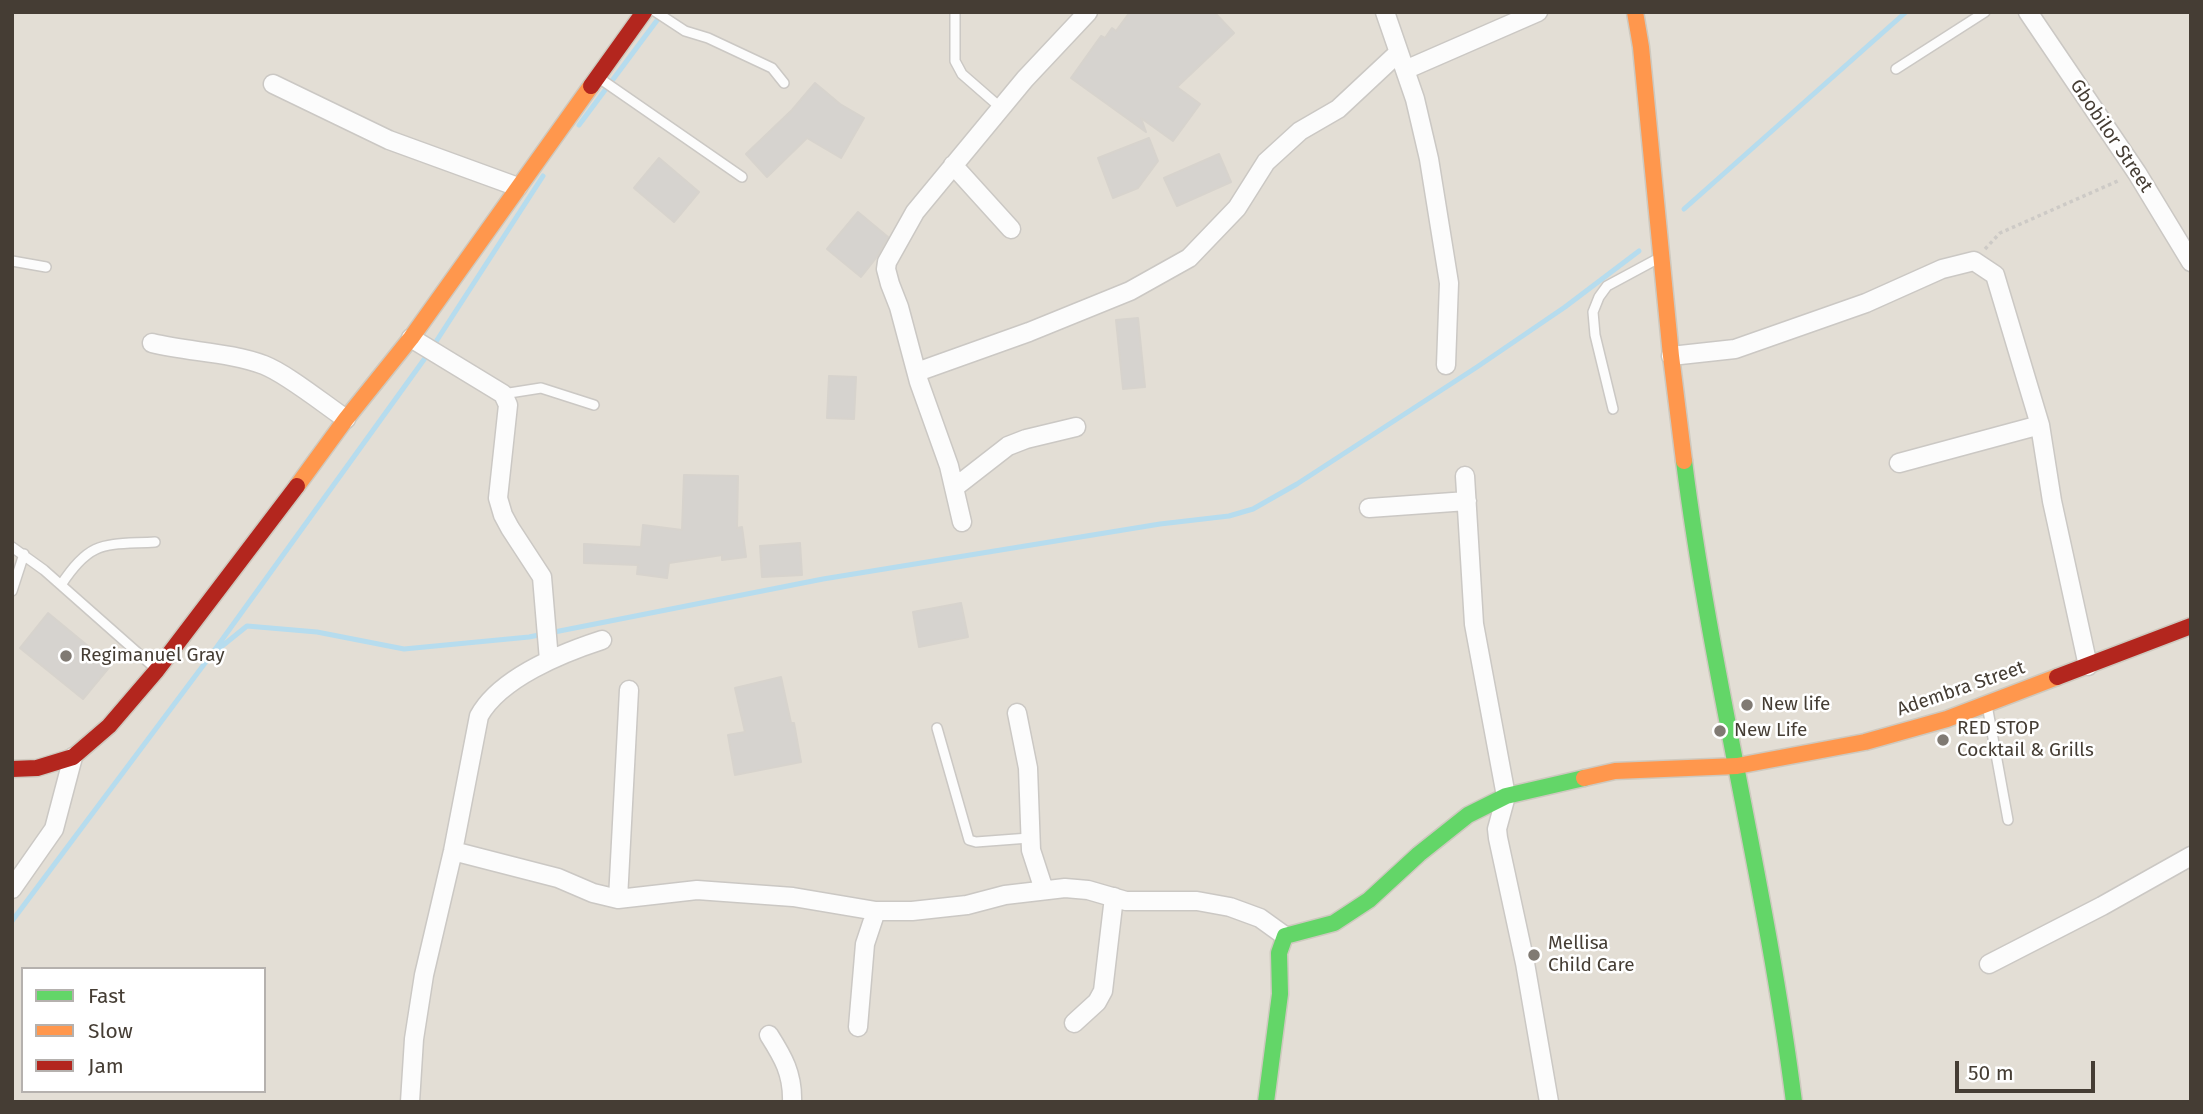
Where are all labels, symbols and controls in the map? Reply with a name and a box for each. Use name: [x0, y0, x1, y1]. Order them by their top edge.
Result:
street label: Gbobilor Street: [2065, 75, 2157, 197]
place label: Regimanuel Gray: [80, 645, 225, 667]
marker: Regimanuel Gray: [58, 648, 74, 664]
street label: Adembra Street: [1894, 656, 2028, 722]
place label: New life: [1761, 694, 1830, 716]
marker: New life: [1739, 697, 1755, 713]
place label: RED STOP Cocktail & Grills: [1957, 718, 2094, 762]
place label: New Life: [1734, 720, 1807, 742]
marker: New Life: [1712, 723, 1728, 739]
marker: RED STOP Cocktail & Grills: [1935, 732, 1951, 748]
place label: Mellisa Child Care: [1548, 933, 1635, 977]
marker: Mellisa Child Care: [1526, 947, 1542, 963]
legend: [21, 967, 266, 1093]
text: Fast: [88, 983, 126, 1009]
text: Slow: [88, 1018, 133, 1044]
scale bar: [1958, 1048, 2098, 1092]
text: Jam: [88, 1053, 124, 1079]
text: 50 m: [1968, 1060, 2014, 1086]

